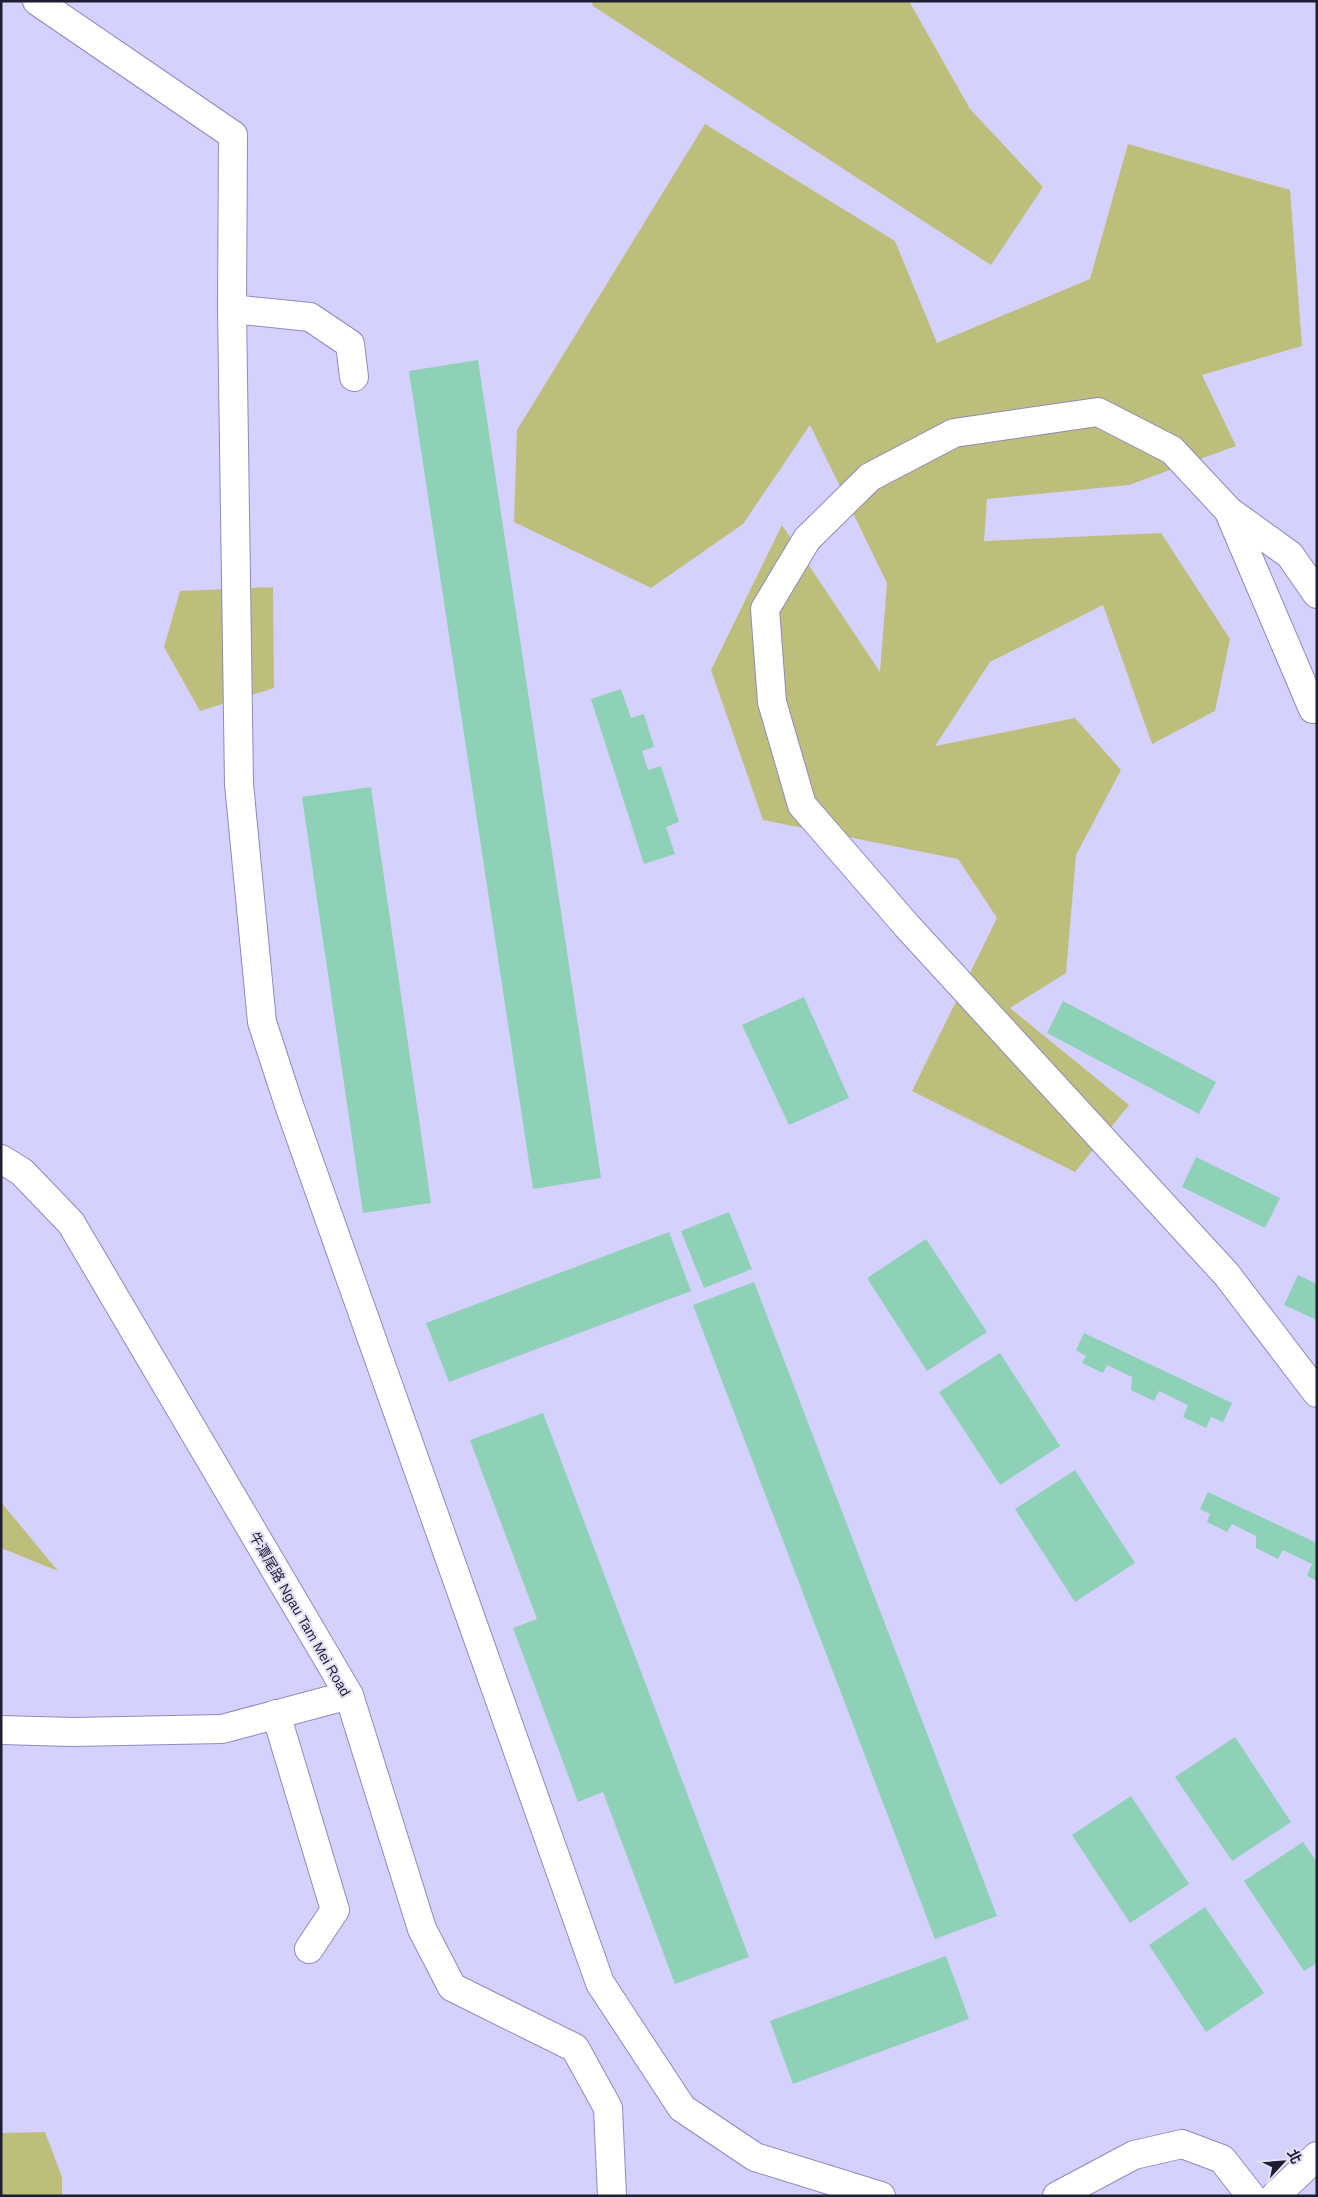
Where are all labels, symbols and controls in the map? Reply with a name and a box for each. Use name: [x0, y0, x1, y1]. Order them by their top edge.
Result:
street label: 牛潭尾路 Ngau Tam Mei Road: [246, 1529, 354, 1699]
north arrow: [1258, 2137, 1308, 2187]
text: 北: [1284, 2147, 1305, 2166]

